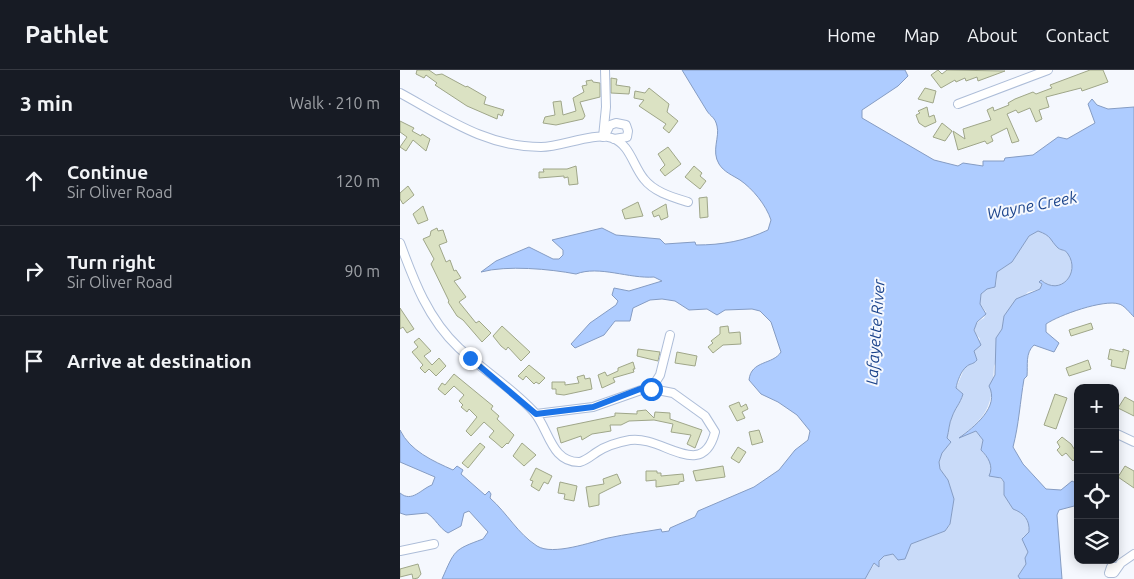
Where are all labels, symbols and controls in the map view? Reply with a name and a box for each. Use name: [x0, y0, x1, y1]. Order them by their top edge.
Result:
text: Pathlet: [25, 21, 109, 48]
text: Home: [827, 25, 876, 45]
text: Map: [904, 25, 939, 45]
text: About: [967, 25, 1017, 45]
text: Contact: [1045, 25, 1109, 45]
text: 3 min: [20, 91, 73, 115]
text: Walk · 210 m: [289, 94, 380, 112]
text: Continue: [67, 161, 148, 183]
icon: ahead: [20, 167, 48, 195]
text: 120 m: [335, 172, 380, 190]
text: Sir Oliver Road: [67, 183, 173, 201]
water label: Wayne Creek: [985, 187, 1079, 223]
text: Turn right: [67, 251, 155, 273]
icon: right: [20, 257, 48, 285]
text: 90 m: [344, 262, 380, 280]
text: Sir Oliver Road: [67, 273, 173, 291]
water label: Lafayette River: [862, 278, 888, 385]
icon: arrive: [20, 347, 48, 375]
route end: [459, 347, 482, 370]
text: Arrive at destination: [67, 350, 252, 372]
route start: [640, 378, 663, 401]
map controls: [1074, 384, 1119, 564]
button: +: [1074, 384, 1119, 429]
button: −: [1074, 429, 1119, 474]
button: locate: [1074, 474, 1119, 519]
button: layers: [1074, 519, 1119, 564]

